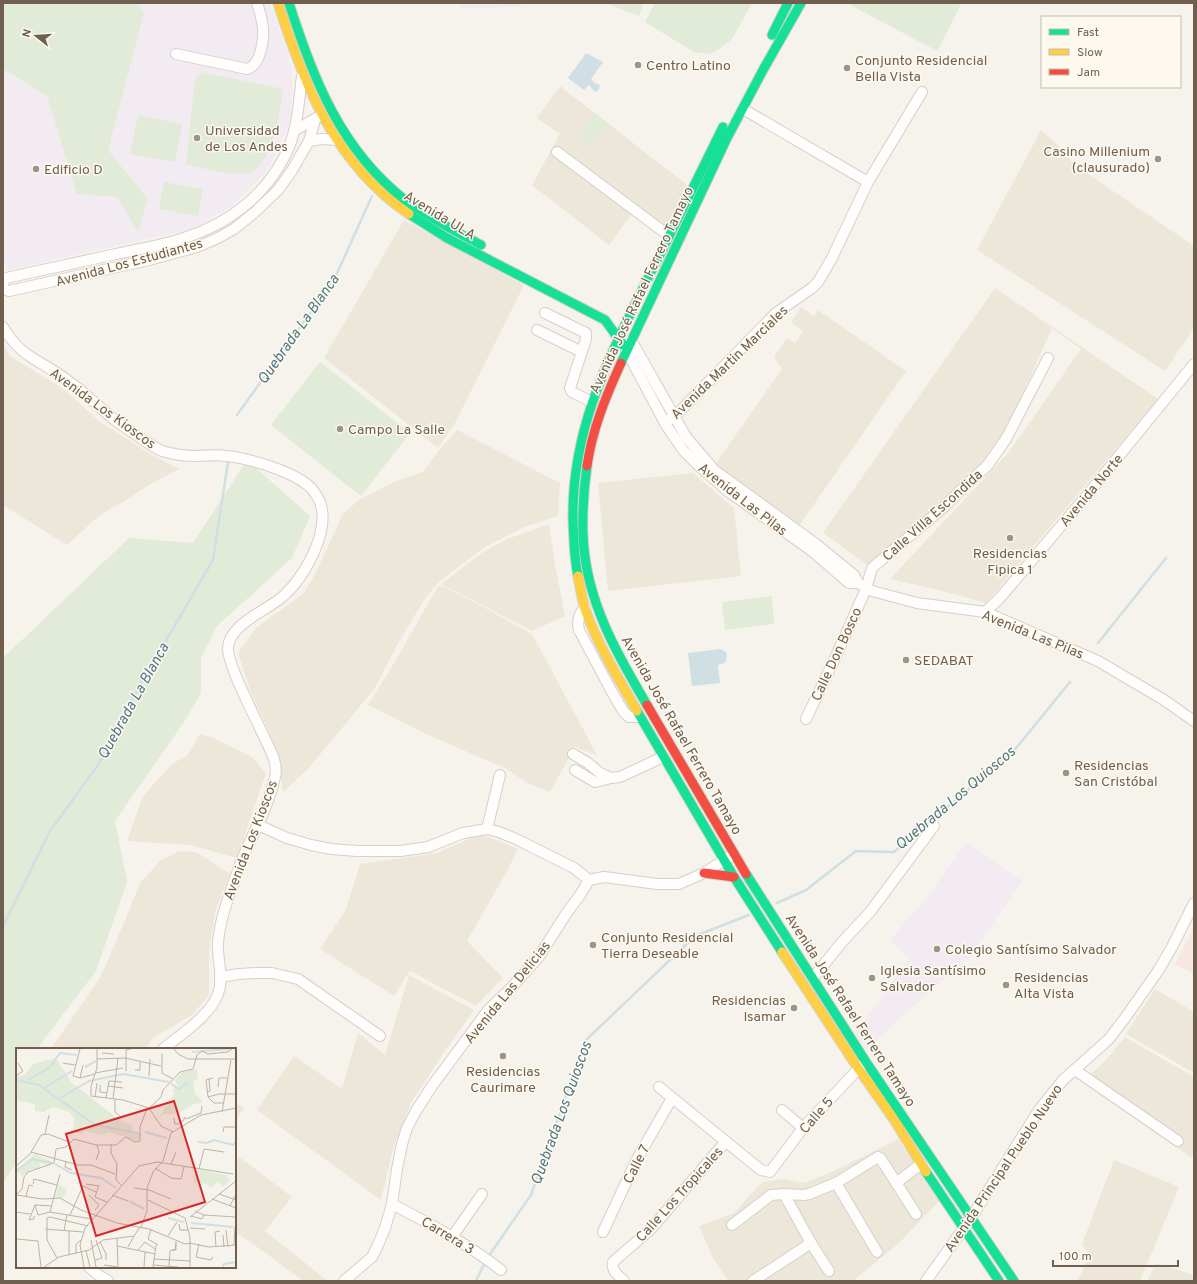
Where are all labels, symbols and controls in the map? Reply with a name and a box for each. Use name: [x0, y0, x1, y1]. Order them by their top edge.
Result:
north arrow: [16, 16, 56, 56]
legend: [1041, 16, 1181, 88]
text: Fast: [1077, 25, 1099, 41]
text: N: [20, 28, 35, 39]
text: Slow: [1077, 45, 1103, 61]
place label: Conjunto Residencial Bella Vista: [855, 53, 987, 86]
place label: Centro Latino: [646, 58, 731, 75]
marker: Centro Latino: [633, 60, 643, 70]
marker: Conjunto Residencial Bella Vista: [842, 63, 852, 73]
text: Jam: [1077, 65, 1100, 81]
place label: Universidad de Los Andes: [205, 123, 288, 156]
marker: Universidad de Los Andes: [192, 133, 202, 143]
place label: Casino Millenium (clausurado): [1043, 144, 1150, 177]
marker: Casino Millenium (clausurado): [1153, 154, 1163, 164]
place label: Edificio D: [44, 162, 103, 179]
marker: Edificio D: [31, 164, 41, 174]
street label: Avenida José Rafael Ferrero Tamayo: [587, 184, 698, 397]
street label: Avenida ULA: [400, 188, 478, 244]
street label: Avenida Los Estudiantes: [54, 236, 205, 291]
water label: Quebrada La Blanca: [254, 271, 344, 389]
street label: Avenida Martin Marciales: [668, 303, 792, 423]
street label: Avenida Los Kioscos: [46, 365, 159, 453]
place label: Campo La Salle: [348, 422, 445, 439]
marker: Campo La Salle: [335, 424, 345, 434]
street label: Avenida Norte: [1057, 451, 1127, 531]
street label: Avenida Las Pilas: [694, 460, 790, 540]
street label: Calle Villa Escondida: [879, 467, 987, 566]
marker: Residencias Fipica 1: [1005, 533, 1015, 543]
place label: Residencias Fipica 1: [973, 546, 1047, 579]
street label: Calle Don Bosco: [808, 605, 867, 704]
street label: Avenida Las Pilas: [979, 607, 1086, 664]
street label: Avenida José Rafael Ferrero Tamayo: [617, 633, 745, 838]
water label: Quebrada La Blanca: [94, 640, 174, 763]
place label: SEDABAT: [914, 653, 974, 670]
marker: SEDABAT: [901, 655, 911, 665]
water label: Quebrada Los Quioscos: [892, 743, 1020, 855]
place label: Residencias San Cristóbal: [1074, 758, 1158, 791]
marker: Residencias San Cristóbal: [1061, 768, 1071, 778]
street label: Avenida Los Kioscos: [221, 778, 282, 903]
street label: Avenida José Rafael Ferrero Tamayo: [781, 911, 919, 1111]
place label: Conjunto Residencial Tierra Deseable: [601, 930, 733, 963]
street label: Avenida Las Delicias: [462, 938, 555, 1048]
marker: Conjunto Residencial Tierra Deseable: [588, 940, 598, 950]
place label: Colegio Santísimo Salvador: [945, 942, 1117, 959]
marker: Colegio Santísimo Salvador: [932, 944, 942, 954]
place label: Iglesia Santísimo Salvador: [880, 963, 986, 996]
place label: Residencias Alta Vista: [1014, 970, 1089, 1003]
marker: Iglesia Santísimo Salvador: [867, 973, 877, 983]
marker: Residencias Alta Vista: [1001, 980, 1011, 990]
place label: Residencias Isamar: [711, 993, 787, 1026]
marker: Residencias Isamar: [789, 1003, 799, 1013]
water label: Quebrada Los Quioscos: [528, 1039, 597, 1188]
inset map: [16, 1048, 236, 1268]
marker: Residencias Caurimare: [498, 1051, 508, 1061]
place label: Residencias Caurimare: [466, 1064, 540, 1097]
street label: Avenida Principal Pueblo Nuevo: [942, 1082, 1067, 1256]
street label: Calle 5: [797, 1094, 838, 1138]
street label: Calle 7: [620, 1142, 654, 1187]
street label: Calle Los Tropicales: [633, 1144, 727, 1246]
street label: Carrera 3: [418, 1214, 477, 1259]
scale bar: [1053, 1242, 1178, 1268]
text: 100 m: [1059, 1249, 1092, 1265]

